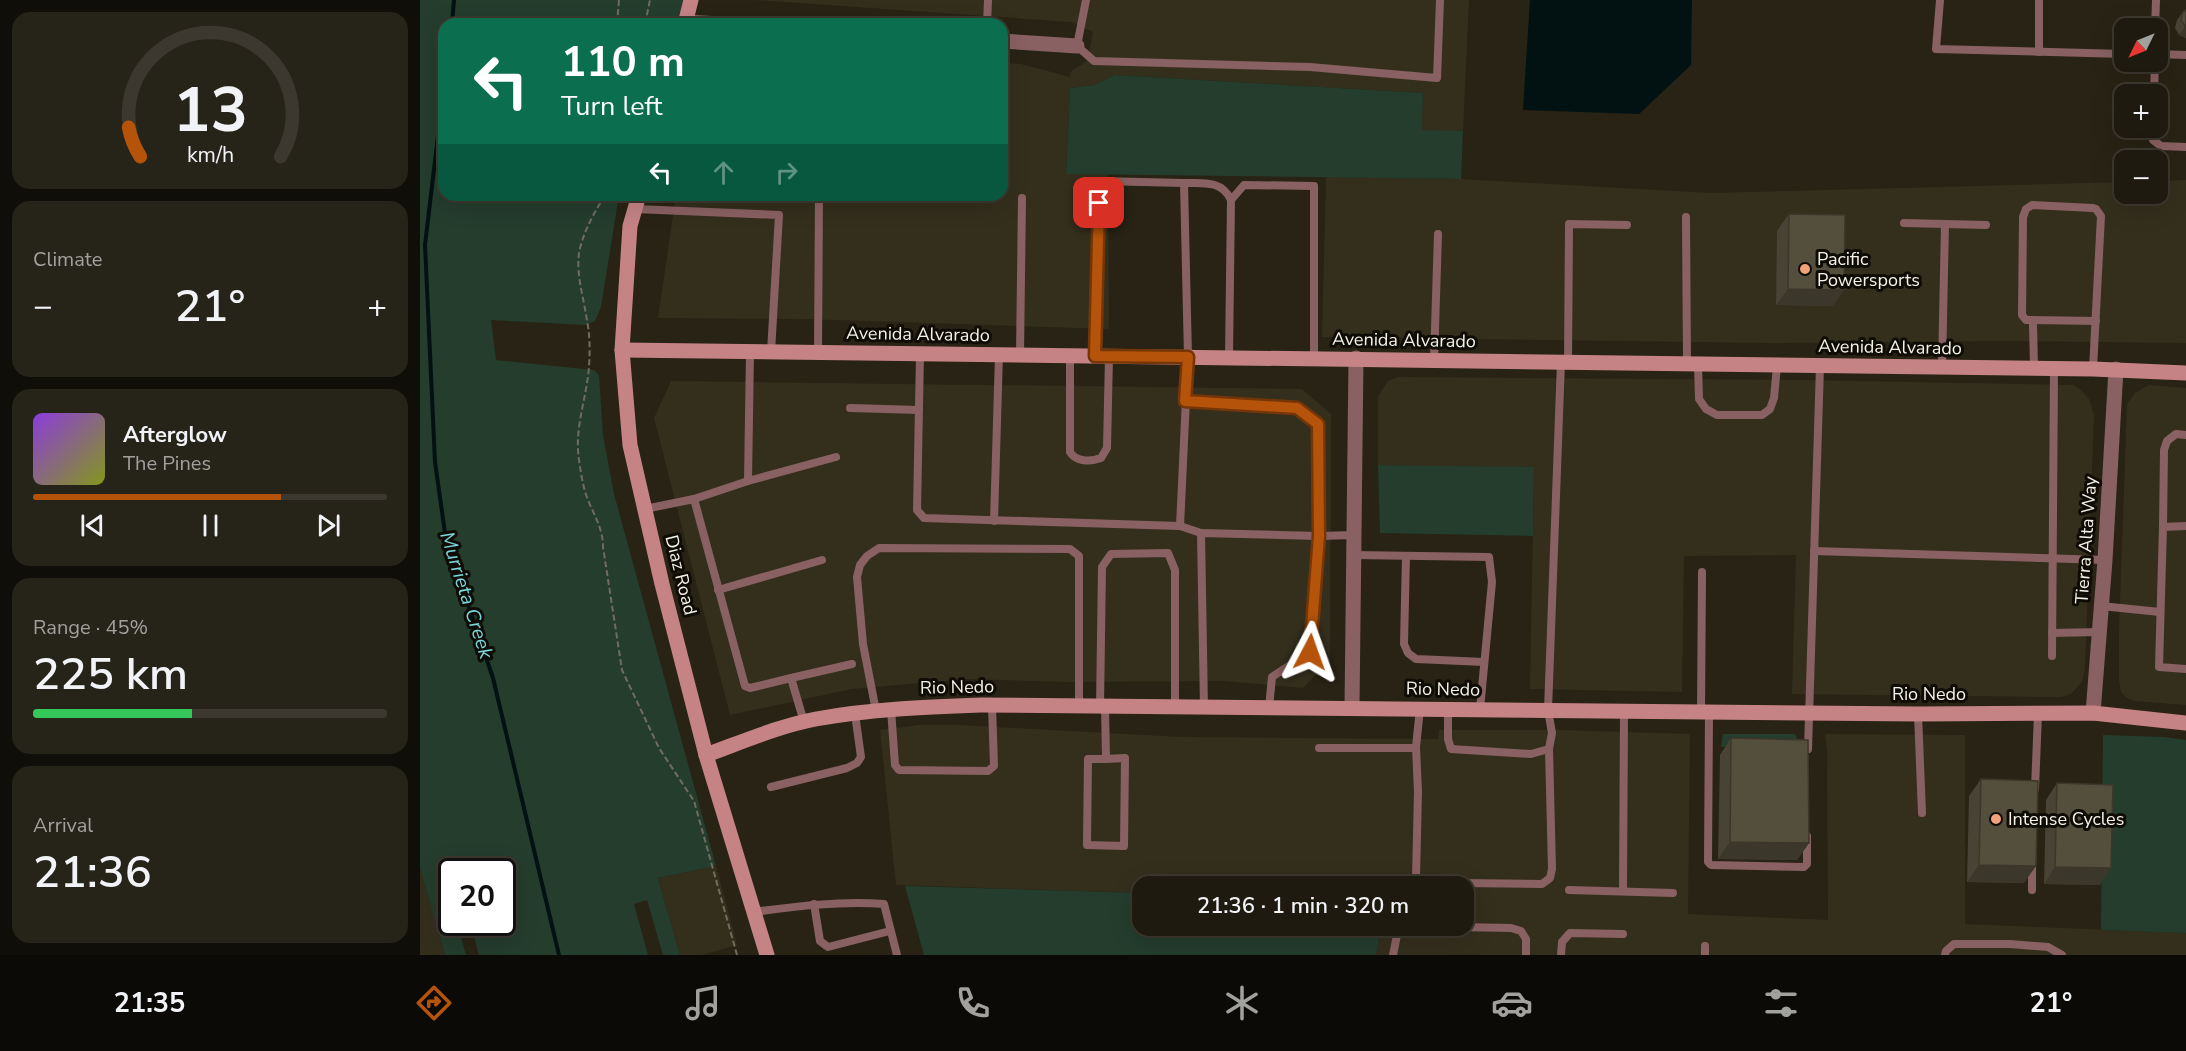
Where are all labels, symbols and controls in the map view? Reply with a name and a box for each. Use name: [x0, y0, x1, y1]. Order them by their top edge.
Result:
north arrow: [2114, 18, 2168, 72]
map controls: [2114, 18, 2168, 204]
text: 110 m: [561, 34, 685, 91]
icon: left: [462, 42, 540, 120]
text: 13: [173, 68, 247, 153]
button: +: [2114, 84, 2168, 138]
text: Turn left: [561, 88, 662, 125]
text: km/h: [186, 141, 234, 171]
button: −: [2114, 150, 2168, 204]
icon: left: [644, 156, 677, 189]
icon: ahead: [707, 156, 740, 189]
icon: right: [770, 156, 803, 189]
pin: [1073, 177, 1124, 228]
icon: arrive: [1082, 186, 1115, 219]
text: Climate: [33, 246, 102, 273]
place label: Pacific Powersports: [1817, 247, 1920, 292]
marker: Pacific Powersports: [1798, 262, 1812, 276]
text: 21°: [175, 276, 245, 337]
text: −: [33, 284, 53, 329]
text: +: [367, 284, 387, 329]
street label: Avenida Alvarado: [846, 321, 990, 347]
street label: Avenida Alvarado: [1332, 327, 1476, 353]
street label: Avenida Alvarado: [1818, 334, 1962, 360]
text: Afterglow: [123, 420, 227, 450]
text: The Pines: [123, 450, 211, 477]
street label: Tierra Alta Way: [2070, 475, 2102, 605]
icon: previous: [76, 509, 109, 542]
icon: pause: [194, 509, 227, 542]
icon: next: [312, 509, 345, 542]
water label: Murrieta Creek: [433, 528, 500, 663]
street label: Diaz Road: [659, 532, 703, 618]
text: Range · 45%: [33, 614, 148, 641]
position arrow: [1278, 620, 1342, 684]
text: 225 km: [33, 644, 188, 705]
street label: Rio Nedo: [920, 674, 994, 700]
street label: Rio Nedo: [1406, 676, 1480, 702]
street label: Rio Nedo: [1892, 682, 1966, 706]
place label: Intense Cycles: [2008, 807, 2124, 831]
text: Arrival: [33, 812, 93, 839]
marker: Intense Cycles: [1989, 812, 2003, 826]
text: 21:36: [33, 842, 152, 903]
speed limit sign: 20: [438, 858, 516, 936]
text: 21:36 · 1 min · 320 m: [1197, 891, 1409, 921]
icon: directions: [413, 982, 455, 1024]
icon: music: [682, 982, 724, 1024]
icon: phone: [952, 982, 994, 1024]
icon: climate: [1221, 982, 1263, 1024]
icon: car: [1491, 982, 1533, 1024]
icon: filters: [1760, 982, 1802, 1024]
text: 21:35: [114, 985, 185, 1022]
text: 21°: [2030, 985, 2072, 1022]

